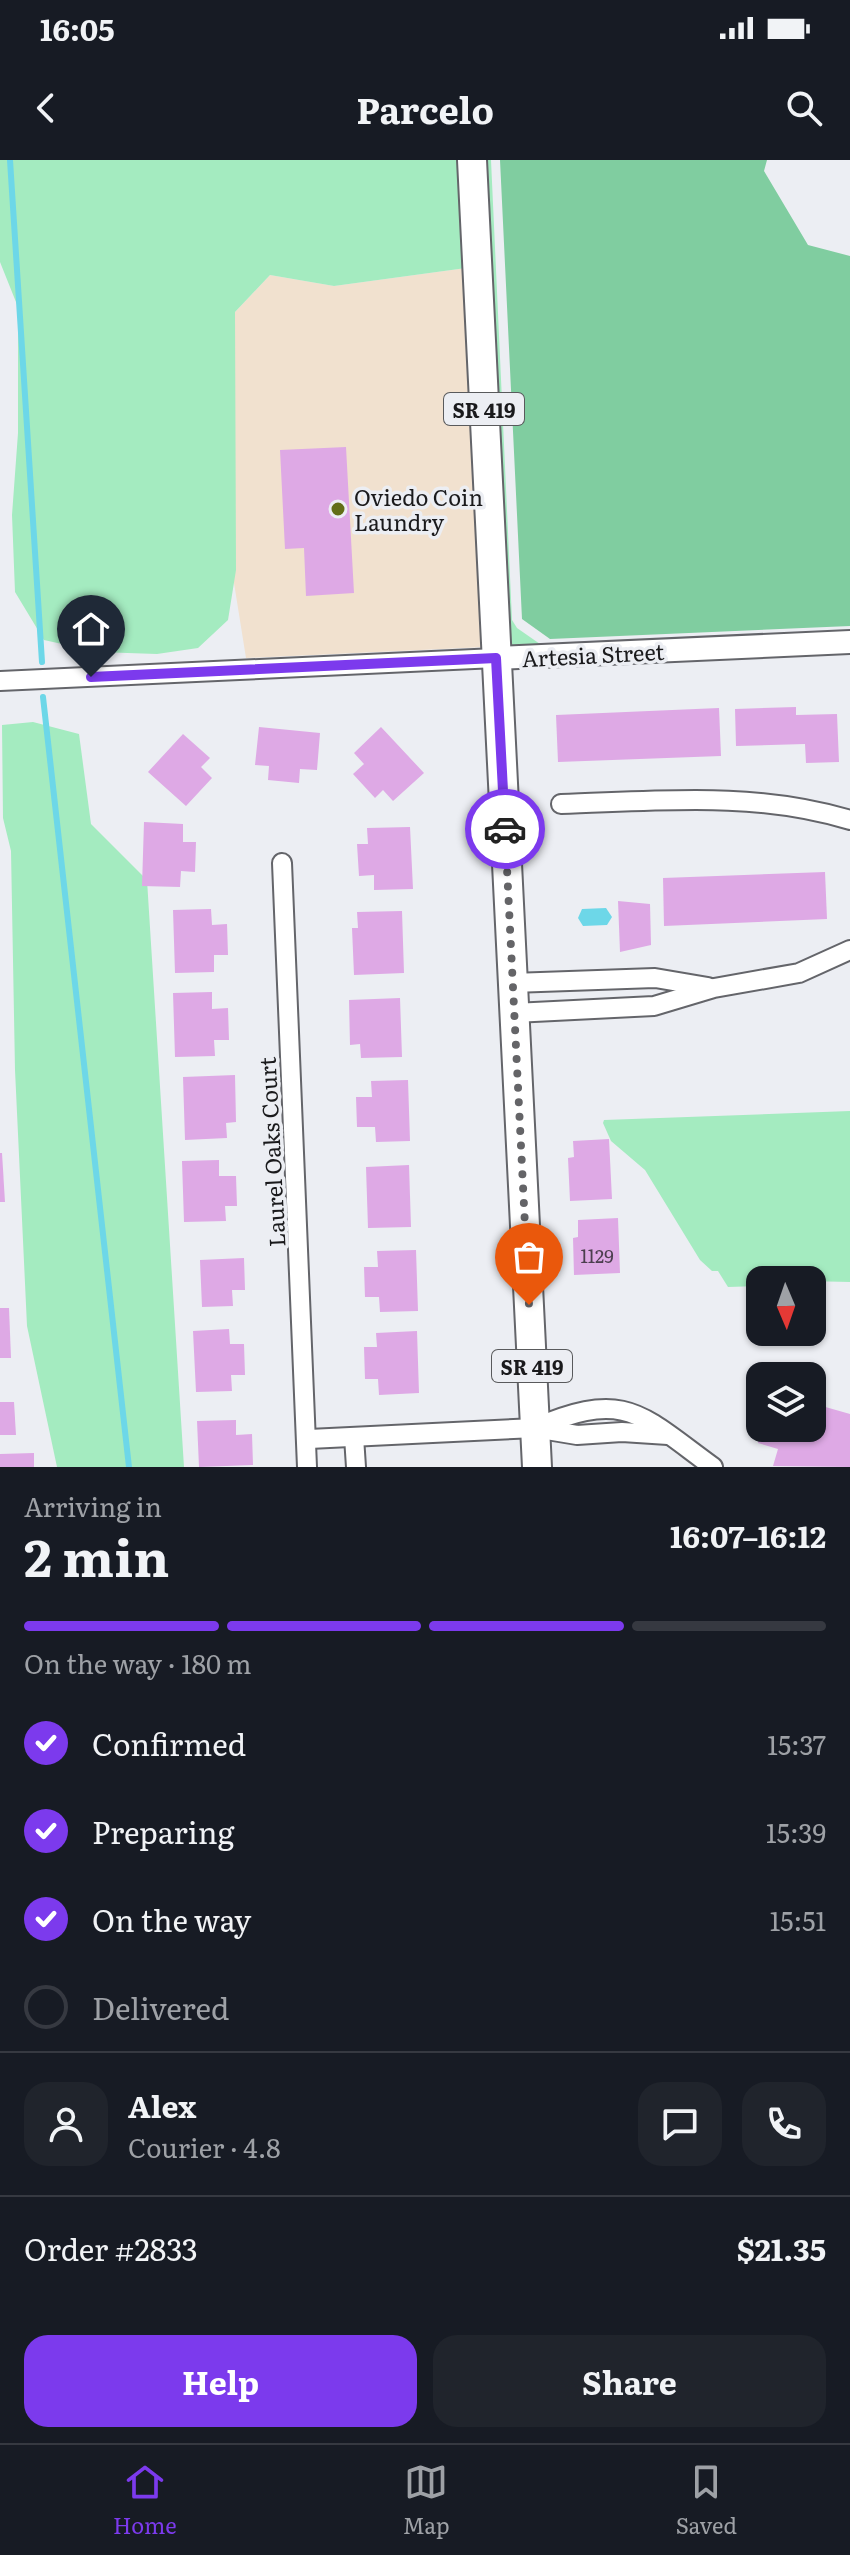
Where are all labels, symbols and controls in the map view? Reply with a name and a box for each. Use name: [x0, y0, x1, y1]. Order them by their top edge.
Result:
text: 16:05: [40, 6, 114, 50]
text: Parcelo: [356, 82, 494, 135]
icon: back: [24, 86, 68, 130]
icon: search: [782, 86, 826, 130]
road number: SR 419: [444, 393, 524, 425]
place label: Oviedo Coin Laundry: [354, 480, 483, 538]
marker: Oviedo Coin Laundry: [329, 500, 347, 518]
pin: [57, 595, 125, 677]
icon: home: [69, 607, 113, 651]
street label: Artesia Street: [521, 634, 665, 674]
courier: [465, 789, 545, 869]
icon: car: [483, 807, 527, 851]
street label: Laurel Oaks Court: [250, 1056, 292, 1248]
pin: [495, 1223, 563, 1305]
icon: bag: [507, 1235, 551, 1279]
house number: 1129: [580, 1242, 614, 1269]
north arrow: [746, 1266, 826, 1346]
map controls: [746, 1266, 826, 1442]
road number: SR 419: [492, 1350, 572, 1382]
button: layers: [746, 1362, 826, 1442]
text: Arriving in: [24, 1486, 162, 1525]
text: 16:07–16:12: [670, 1513, 826, 1557]
text: 2 min: [24, 1516, 169, 1593]
text: On the way · 180 m: [24, 1643, 252, 1682]
icon: check: [24, 1721, 68, 1765]
text: Confirmed: [92, 1721, 246, 1765]
text: 15:37: [767, 1724, 826, 1763]
icon: check: [24, 1809, 68, 1853]
text: Preparing: [92, 1809, 234, 1853]
text: 15:39: [766, 1812, 826, 1851]
icon: check: [24, 1897, 68, 1941]
text: On the way: [92, 1897, 251, 1941]
text: 15:51: [770, 1900, 826, 1939]
text: Delivered: [92, 1985, 229, 2029]
button: person: [24, 2082, 108, 2166]
button: chat: [638, 2082, 722, 2166]
button: phone: [742, 2082, 826, 2166]
text: Alex: [128, 2083, 196, 2127]
text: Courier · 4.8: [128, 2127, 281, 2166]
text: Order #2833: [24, 2226, 198, 2270]
text: $21.35: [737, 2226, 826, 2270]
button: Help: [24, 2335, 417, 2427]
button: Share: [433, 2335, 826, 2427]
tab: Home: [113, 2460, 177, 2541]
tab: Map: [403, 2460, 450, 2541]
tab: Saved: [676, 2460, 737, 2541]

